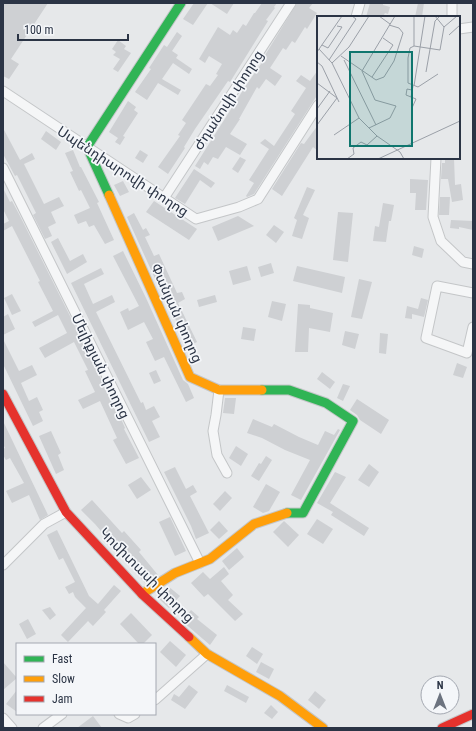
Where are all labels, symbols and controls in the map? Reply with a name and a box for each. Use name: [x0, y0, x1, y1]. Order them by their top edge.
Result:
scale bar: [18, 16, 128, 42]
inset map: [317, 16, 460, 159]
text: 100 m: [24, 23, 54, 37]
street label: Ժդանովի փողոց: [190, 47, 266, 153]
street label: Սպենդիարովի փողոց: [54, 123, 192, 219]
street label: Փանյան փողոց: [148, 261, 206, 365]
street label: Մելիքյան փողոց: [69, 311, 133, 421]
street label: Կոմիտասի փողոց: [96, 524, 198, 626]
legend: [16, 643, 156, 715]
text: Fast: [52, 652, 73, 666]
text: Slow: [52, 672, 75, 686]
north arrow: [420, 675, 460, 715]
text: N: [437, 679, 444, 692]
text: Jam: [52, 692, 73, 706]

